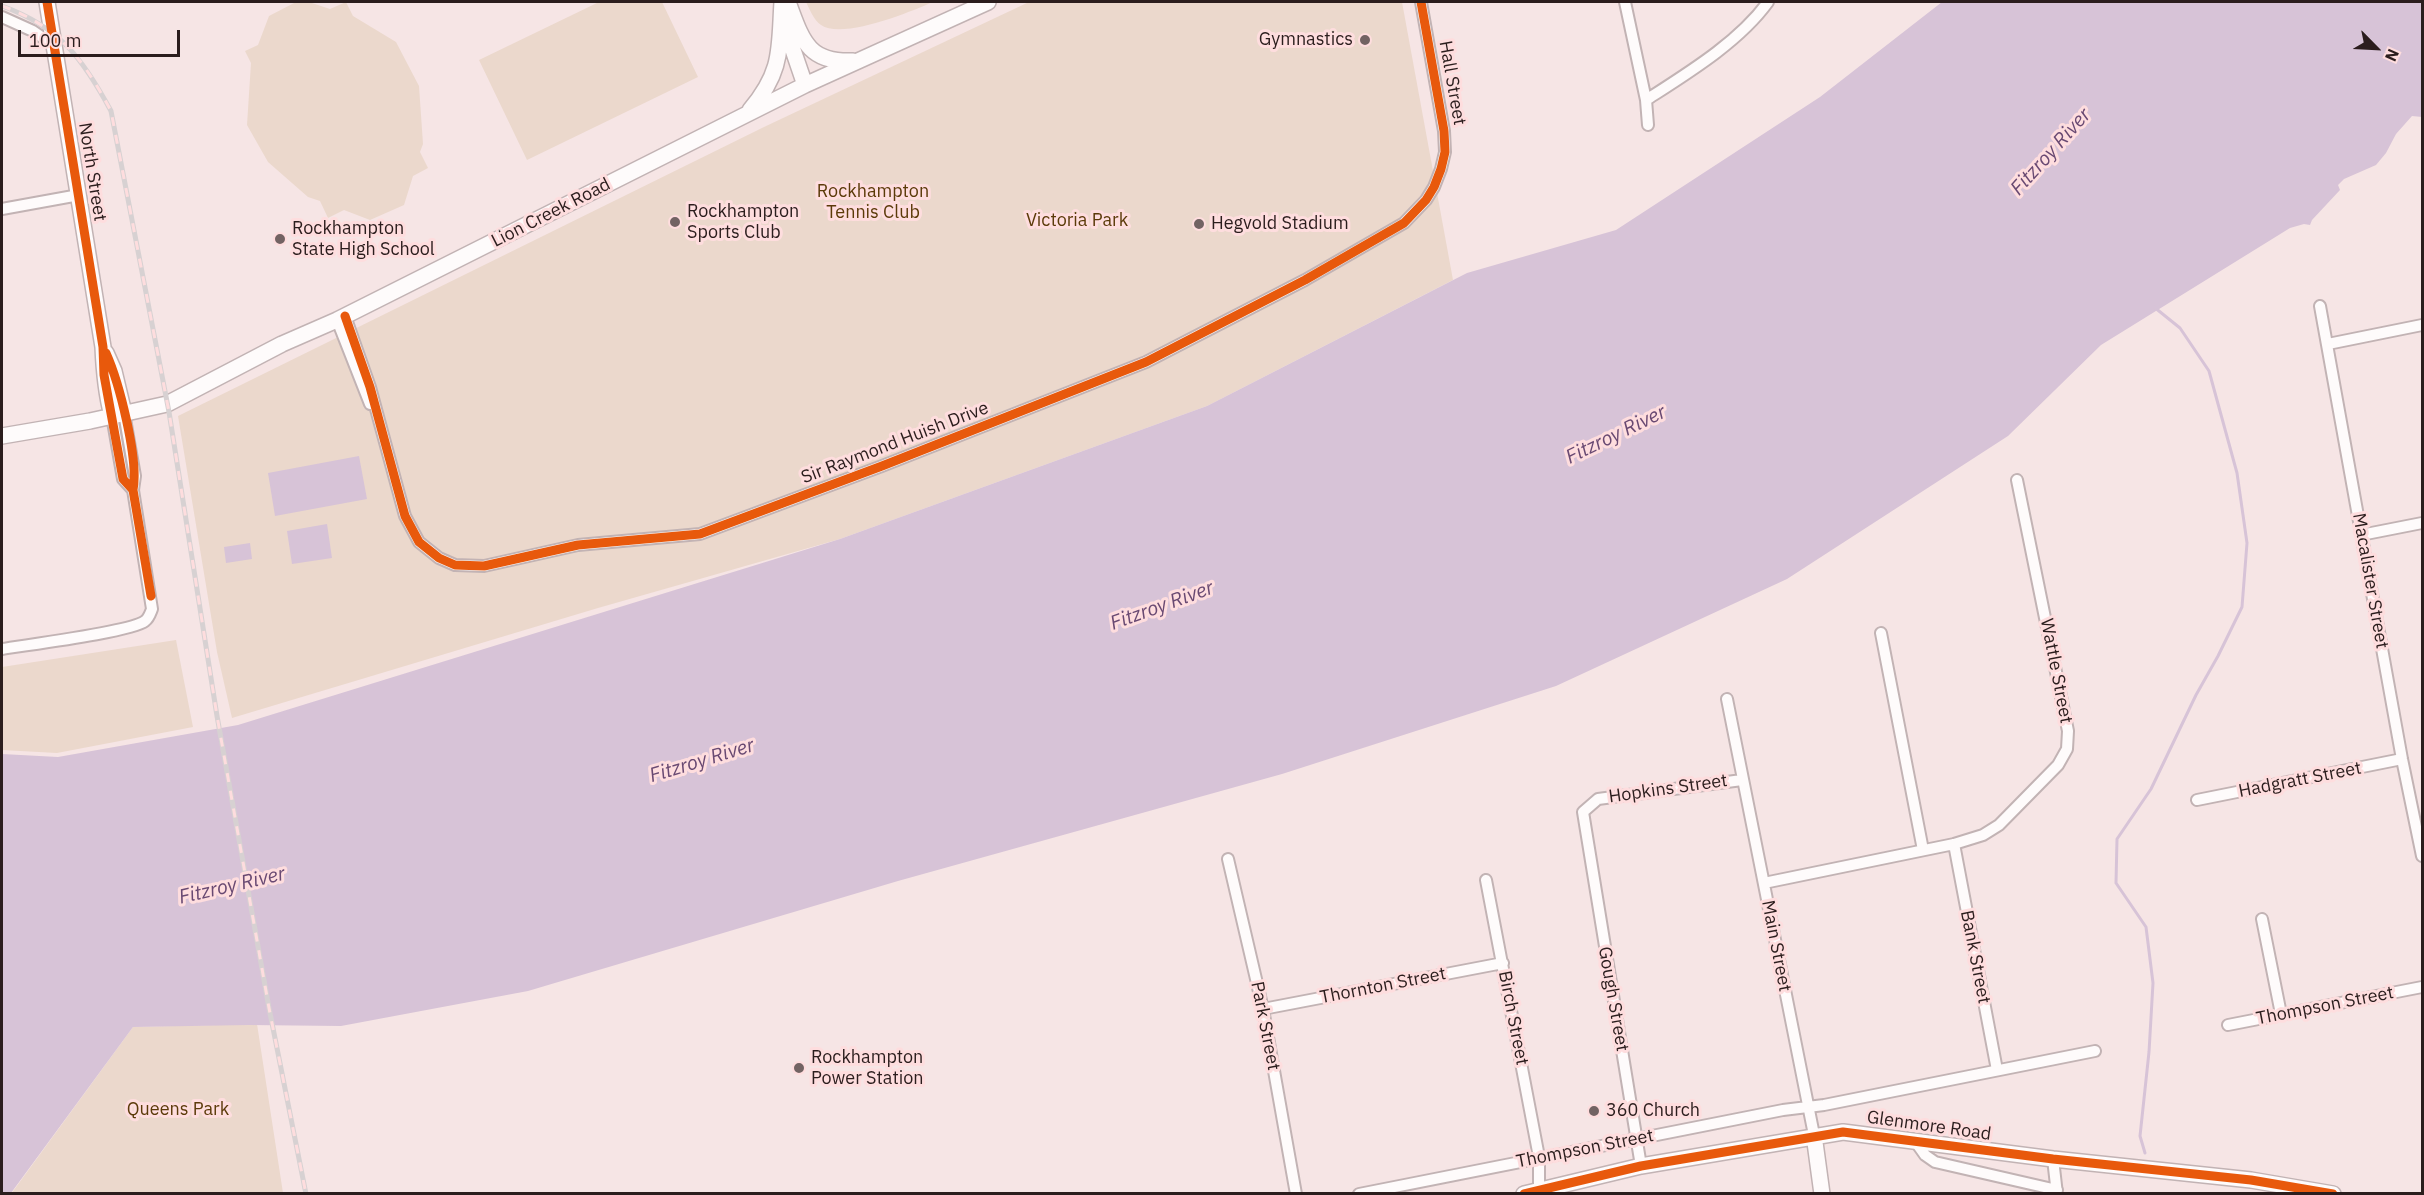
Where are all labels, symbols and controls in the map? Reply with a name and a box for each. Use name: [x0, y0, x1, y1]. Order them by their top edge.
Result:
scale bar: [21, 18, 183, 56]
north arrow: [2346, 18, 2406, 78]
text: 100 m: [29, 29, 81, 52]
place label: Gymnastics: [1259, 29, 1353, 51]
marker: Gymnastics: [1358, 33, 1372, 47]
street label: Hall Street: [1434, 39, 1470, 127]
text: N: [2381, 46, 2404, 65]
water label: Fitzroy River: [2006, 104, 2096, 200]
street label: North Street: [74, 121, 110, 223]
street label: Lion Creek Road: [488, 174, 614, 252]
park label: Rockhampton Tennis Club: [817, 181, 929, 224]
place label: Rockhampton Sports Club: [687, 201, 799, 244]
park label: Victoria Park: [1026, 210, 1128, 232]
place label: Hegvold Stadium: [1211, 213, 1349, 235]
marker: Rockhampton Sports Club: [668, 215, 682, 229]
marker: Hegvold Stadium: [1192, 217, 1206, 231]
place label: Rockhampton State High School: [292, 218, 435, 260]
marker: Rockhampton State High School: [273, 232, 287, 246]
street label: Sir Raymond Huish Drive: [798, 397, 992, 489]
water label: Fitzroy River: [1562, 400, 1670, 470]
street label: Macalister Street: [2347, 512, 2393, 650]
water label: Fitzroy River: [1107, 576, 1217, 636]
street label: Wattle Street: [2035, 617, 2077, 725]
water label: Fitzroy River: [647, 734, 757, 788]
street label: Hadgratt Street: [2237, 758, 2363, 802]
street label: Hopkins Street: [1607, 770, 1729, 808]
water label: Fitzroy River: [176, 862, 288, 910]
street label: Main Street: [1757, 899, 1795, 993]
street label: Bank Street: [1955, 908, 1995, 1006]
street label: Gough Street: [1593, 945, 1633, 1053]
street label: Thornton Street: [1318, 963, 1448, 1009]
street label: Birch Street: [1493, 969, 1533, 1067]
street label: Park Street: [1246, 980, 1284, 1072]
street label: Thompson Street: [2254, 982, 2396, 1030]
place label: Rockhampton Power Station: [811, 1047, 924, 1090]
marker: Rockhampton Power Station: [792, 1061, 806, 1075]
park label: Queens Park: [127, 1099, 229, 1121]
place label: 360 Church: [1606, 1100, 1700, 1122]
marker: 360 Church: [1587, 1104, 1601, 1118]
street label: Glenmore Road: [1865, 1107, 1993, 1145]
street label: Thompson Street: [1514, 1125, 1656, 1173]

